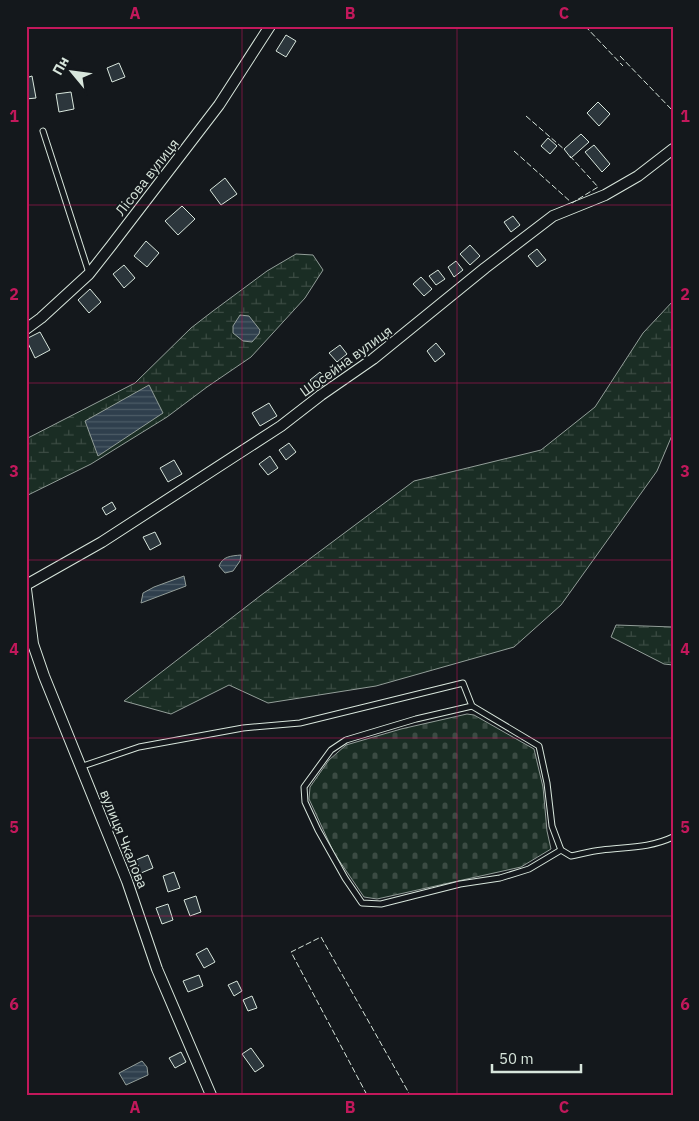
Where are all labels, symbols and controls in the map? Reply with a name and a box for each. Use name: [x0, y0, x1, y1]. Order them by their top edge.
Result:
text: A: [130, 3, 141, 23]
text: B: [345, 3, 356, 23]
text: C: [559, 3, 569, 23]
north arrow: [48, 48, 98, 98]
text: Пн: [48, 53, 73, 78]
text: 1: [9, 106, 19, 126]
text: 1: [680, 106, 690, 126]
street label: Лісова вулиця: [111, 135, 183, 219]
text: 2: [9, 284, 19, 304]
text: 2: [680, 284, 690, 304]
street label: Шосейна вулиця: [296, 322, 396, 400]
text: 3: [9, 461, 19, 481]
text: 3: [680, 461, 690, 481]
text: 4: [9, 639, 19, 659]
text: 4: [680, 639, 690, 659]
street label: вулиця Чкалова: [96, 787, 152, 892]
text: 5: [9, 817, 19, 837]
text: 5: [680, 817, 690, 837]
text: 6: [9, 994, 19, 1014]
text: 6: [680, 994, 690, 1014]
scale bar: [492, 1041, 580, 1073]
text: 50 m: [499, 1049, 534, 1068]
text: A: [130, 1097, 141, 1117]
text: B: [345, 1097, 356, 1117]
text: C: [559, 1097, 569, 1117]

